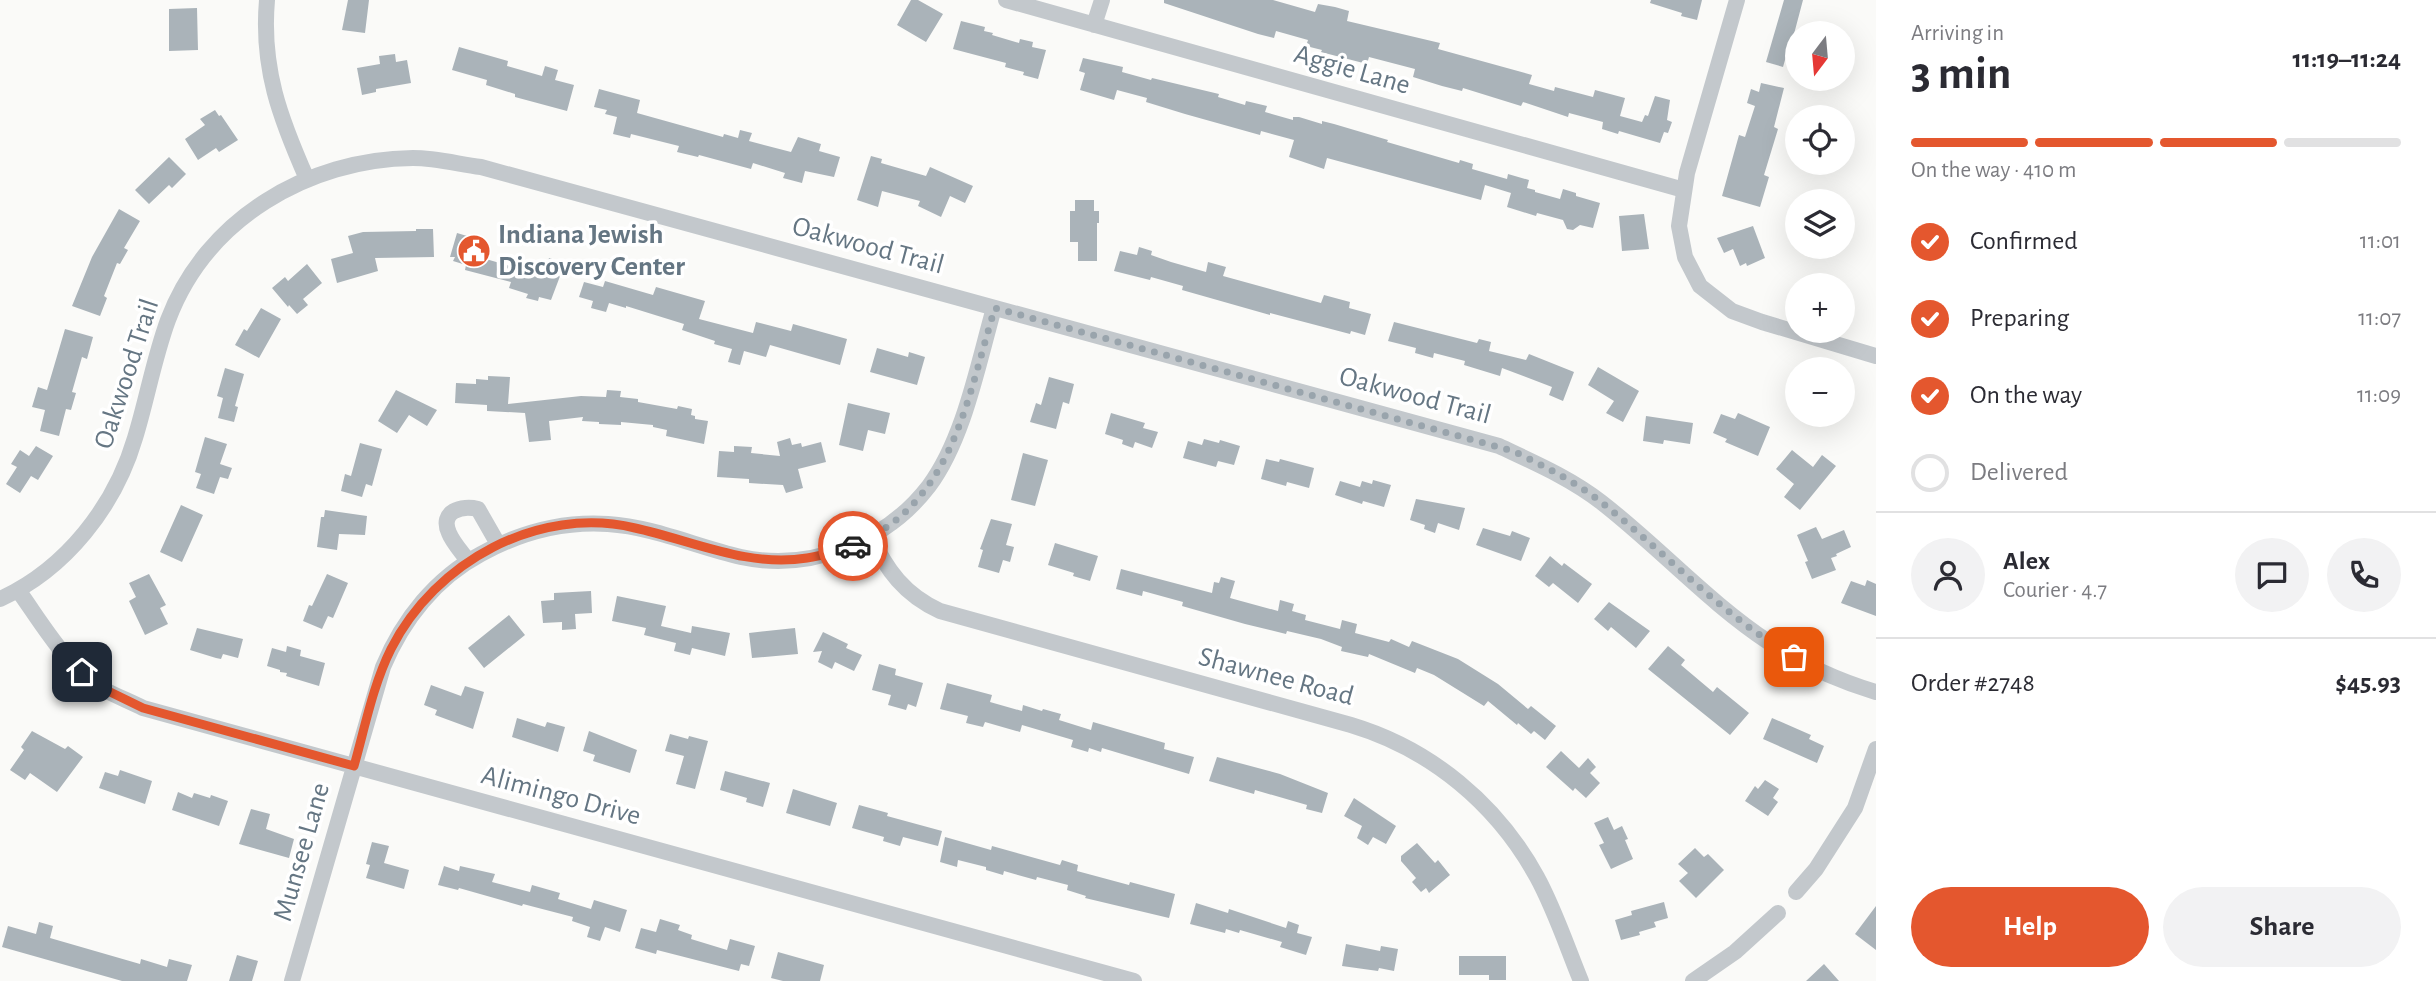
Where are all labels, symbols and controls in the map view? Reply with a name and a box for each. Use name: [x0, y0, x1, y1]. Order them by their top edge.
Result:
north arrow: [1785, 21, 1855, 91]
map controls: [1785, 21, 1855, 427]
text: Arriving in: [1911, 22, 2004, 45]
street label: Aggie Lane: [1291, 40, 1413, 100]
text: 11:19–11:24: [2292, 46, 2401, 72]
text: 3 min: [1911, 51, 2011, 97]
button: locate: [1785, 105, 1855, 175]
text: On the way · 410 m: [1911, 159, 2076, 182]
button: layers: [1785, 189, 1855, 259]
street label: Oakwood Trail: [789, 212, 947, 280]
place label: Indiana Jewish Discovery Center: [498, 221, 685, 281]
icon: check: [1911, 223, 1949, 261]
text: Confirmed: [1970, 228, 2078, 254]
text: 11:01: [2360, 230, 2401, 253]
public building icon: Indiana Jewish Discovery Center: [455, 232, 493, 270]
button: +: [1785, 273, 1855, 343]
street label: Oakwood Trail: [90, 296, 164, 452]
icon: check: [1911, 300, 1949, 338]
text: Preparing: [1970, 305, 2069, 331]
text: 11:07: [2358, 307, 2401, 330]
button: −: [1785, 357, 1855, 427]
street label: Oakwood Trail: [1336, 362, 1494, 430]
icon: check: [1911, 377, 1949, 415]
text: On the way: [1970, 382, 2082, 408]
text: 11:09: [2357, 384, 2401, 407]
text: Delivered: [1970, 459, 2068, 485]
courier: [818, 511, 888, 581]
icon: car: [834, 527, 872, 565]
button: person: [1911, 538, 1985, 612]
button: chat: [2235, 538, 2309, 612]
button: phone: [2327, 538, 2401, 612]
text: Alex: [2003, 548, 2050, 574]
text: Courier · 4.7: [2003, 579, 2107, 602]
pin: [1764, 627, 1824, 687]
icon: bag: [1775, 638, 1813, 676]
pin: [52, 642, 112, 702]
street label: Shawnee Road: [1195, 643, 1357, 711]
icon: home: [63, 653, 101, 691]
text: Order #2748: [1911, 670, 2035, 696]
text: $45.93: [2335, 670, 2401, 696]
street label: Alimingo Drive: [478, 761, 644, 831]
street label: Munsee Lane: [269, 780, 335, 924]
button: Help: [1911, 887, 2149, 967]
button: Share: [2163, 887, 2401, 967]

